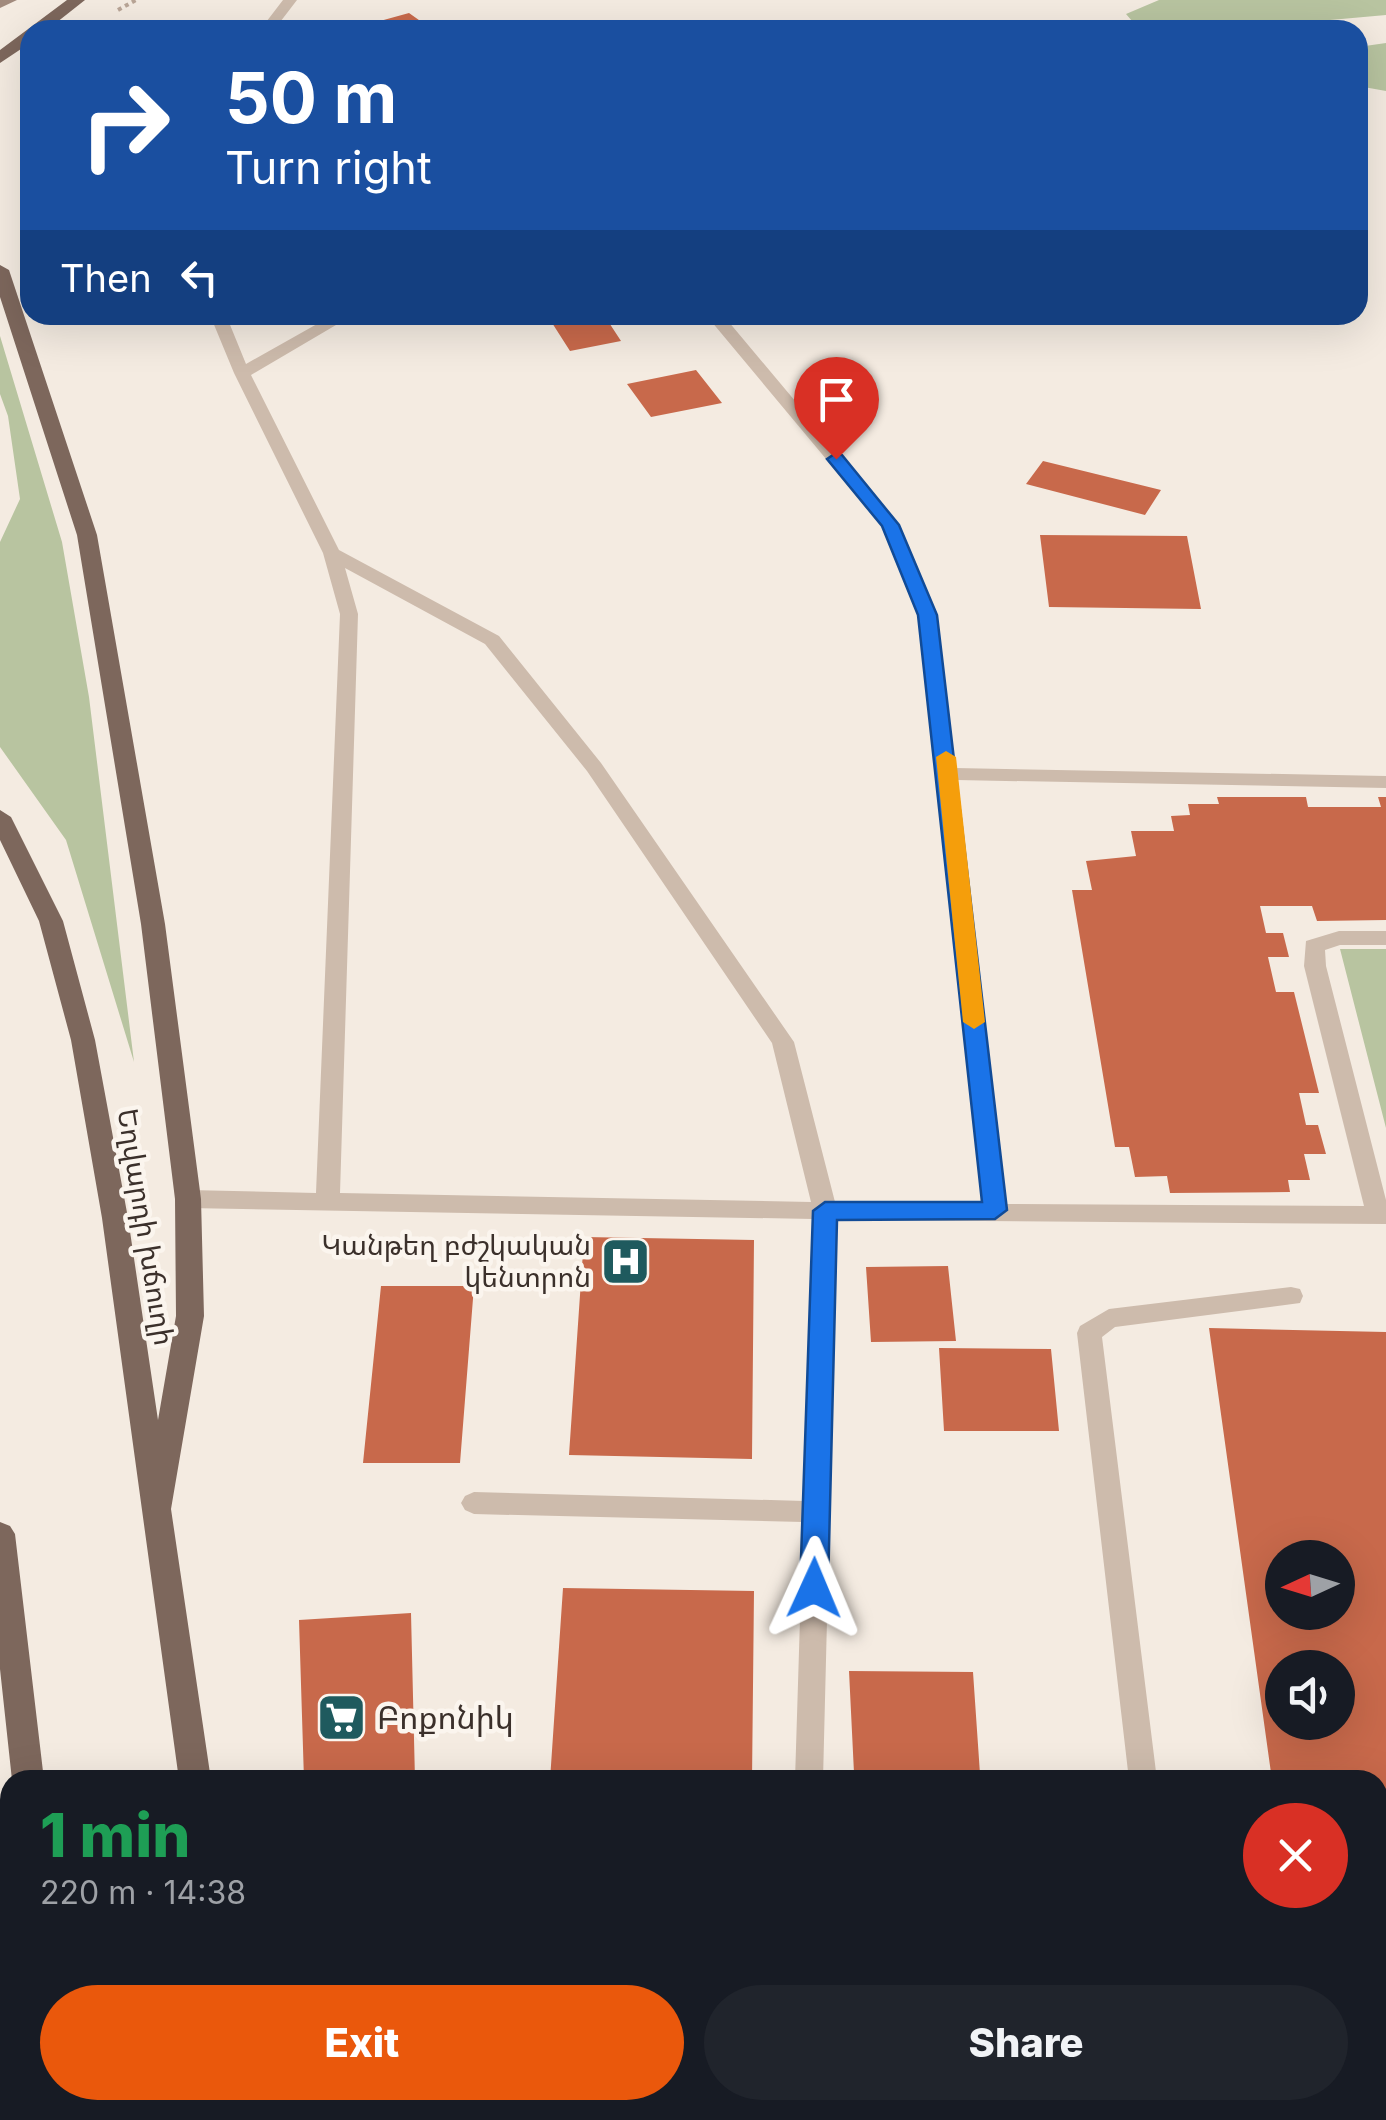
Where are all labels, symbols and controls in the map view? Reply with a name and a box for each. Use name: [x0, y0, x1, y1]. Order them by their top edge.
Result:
text: 50 m: [225, 55, 397, 140]
icon: right: [60, 60, 190, 190]
text: Turn right: [225, 140, 432, 195]
icon: left: [172, 250, 227, 305]
text: Then: [60, 255, 152, 301]
pin: [794, 357, 879, 460]
icon: arrive: [809, 372, 864, 427]
street label: Եղվարդի խճուղի: [110, 1106, 182, 1348]
place label: Կանթեղ բժշկական կենտրոն: [321, 1228, 591, 1294]
hospital icon: Կանթեղ բժշկական կենտրոն: [600, 1235, 652, 1287]
position arrow: [762, 1536, 866, 1640]
north arrow: [1265, 1540, 1355, 1630]
map controls: [1265, 1540, 1355, 1740]
button: sound: [1265, 1650, 1355, 1740]
supermarket icon: Բոքոնիկ: [316, 1692, 368, 1744]
place label: Բոքոնիկ: [377, 1698, 514, 1737]
text: 1 min: [40, 1799, 190, 1871]
button: close: [1243, 1803, 1348, 1908]
text: 220 m · 14:38: [40, 1873, 246, 1912]
button: Exit: [40, 1985, 684, 2100]
button: Share: [704, 1985, 1348, 2100]

